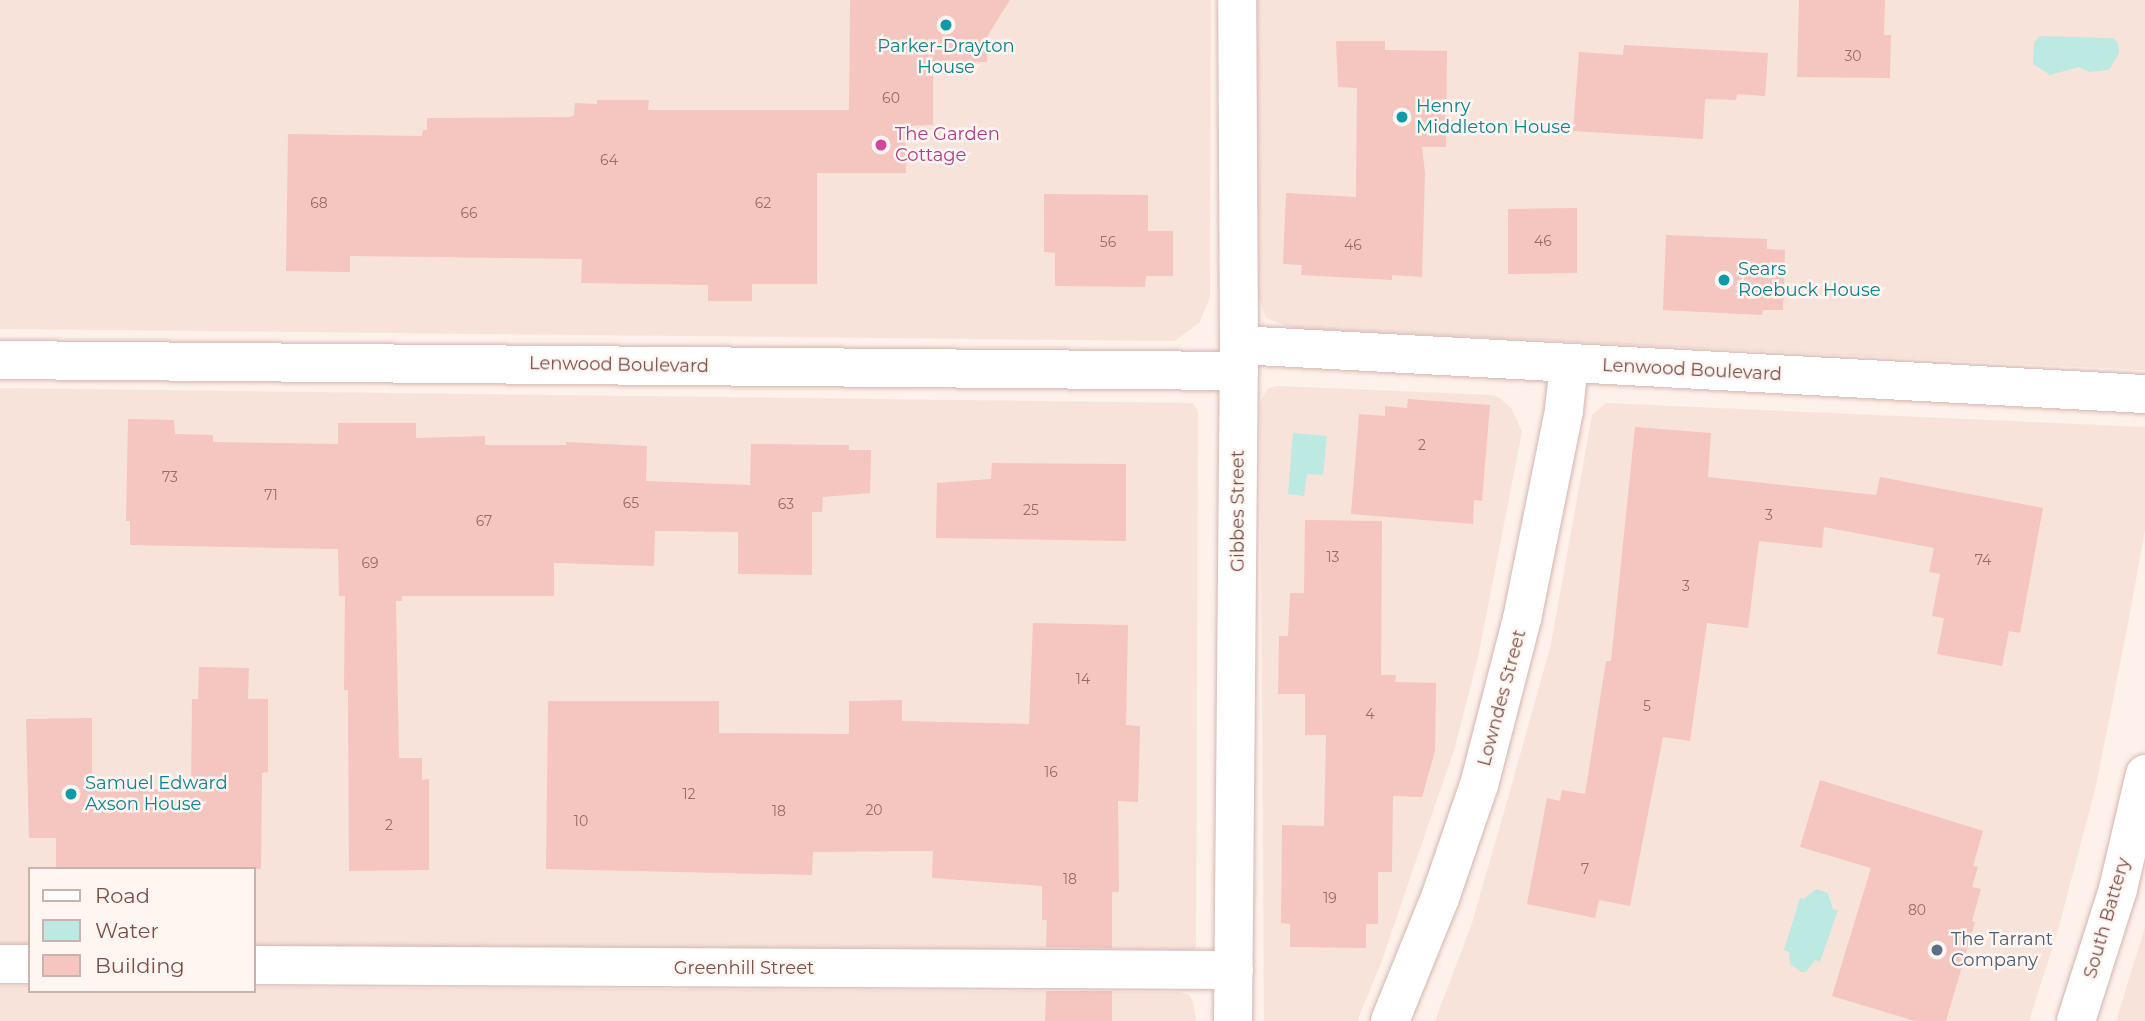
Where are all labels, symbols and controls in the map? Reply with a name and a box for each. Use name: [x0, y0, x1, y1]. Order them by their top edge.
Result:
marker: Parker-Drayton House: [938, 17, 954, 33]
place label: Parker-Drayton House: [877, 36, 1015, 78]
house number: 30: [1844, 48, 1862, 64]
house number: 60: [882, 90, 900, 106]
place label: Henry Middleton House: [1416, 96, 1571, 138]
marker: Henry Middleton House: [1394, 109, 1410, 125]
place label: The Garden Cottage: [895, 124, 1000, 166]
marker: The Garden Cottage: [873, 137, 889, 153]
house number: 64: [600, 152, 618, 168]
house number: 68: [310, 195, 328, 211]
house number: 62: [755, 195, 771, 211]
house number: 66: [460, 205, 478, 221]
house number: 46: [1534, 233, 1552, 249]
house number: 56: [1100, 234, 1116, 250]
house number: 46: [1344, 237, 1362, 253]
place label: Sears Roebuck House: [1738, 259, 1881, 302]
marker: Sears Roebuck House: [1716, 272, 1732, 288]
street label: Lenwood Boulevard: [529, 353, 709, 377]
street label: Lenwood Boulevard: [1602, 355, 1782, 385]
house number: 2: [1418, 437, 1426, 453]
street label: Gibbes Street: [1227, 450, 1249, 572]
house number: 73: [162, 469, 178, 485]
house number: 71: [264, 487, 278, 503]
house number: 65: [623, 495, 639, 511]
house number: 63: [778, 496, 794, 512]
house number: 25: [1023, 502, 1039, 518]
house number: 3: [1765, 507, 1773, 523]
house number: 67: [476, 513, 492, 529]
house number: 13: [1327, 549, 1339, 565]
house number: 74: [1975, 552, 1991, 568]
house number: 69: [361, 555, 379, 571]
house number: 3: [1682, 578, 1690, 594]
street label: Lowndes Street: [1473, 627, 1531, 769]
house number: 14: [1076, 671, 1090, 687]
house number: 5: [1643, 698, 1651, 714]
house number: 4: [1365, 706, 1375, 722]
house number: 16: [1044, 764, 1058, 780]
place label: Samuel Edward Axson House: [85, 773, 228, 816]
marker: Samuel Edward Axson House: [63, 786, 79, 802]
house number: 12: [682, 786, 696, 802]
house number: 20: [865, 802, 883, 818]
house number: 18: [772, 803, 786, 819]
house number: 10: [574, 813, 588, 829]
house number: 2: [385, 817, 393, 833]
street label: South Battery: [2079, 855, 2135, 981]
house number: 7: [1581, 861, 1589, 877]
legend: [28, 867, 256, 993]
house number: 18: [1063, 871, 1077, 887]
text: Road: [95, 883, 150, 908]
house number: 19: [1323, 890, 1337, 906]
house number: 80: [1908, 902, 1926, 918]
text: Water: [95, 918, 159, 943]
place label: The Tarrant Company: [1951, 929, 2053, 972]
marker: The Tarrant Company: [1929, 942, 1945, 958]
text: Building: [95, 953, 185, 978]
street label: Greenhill Street: [674, 957, 814, 979]

